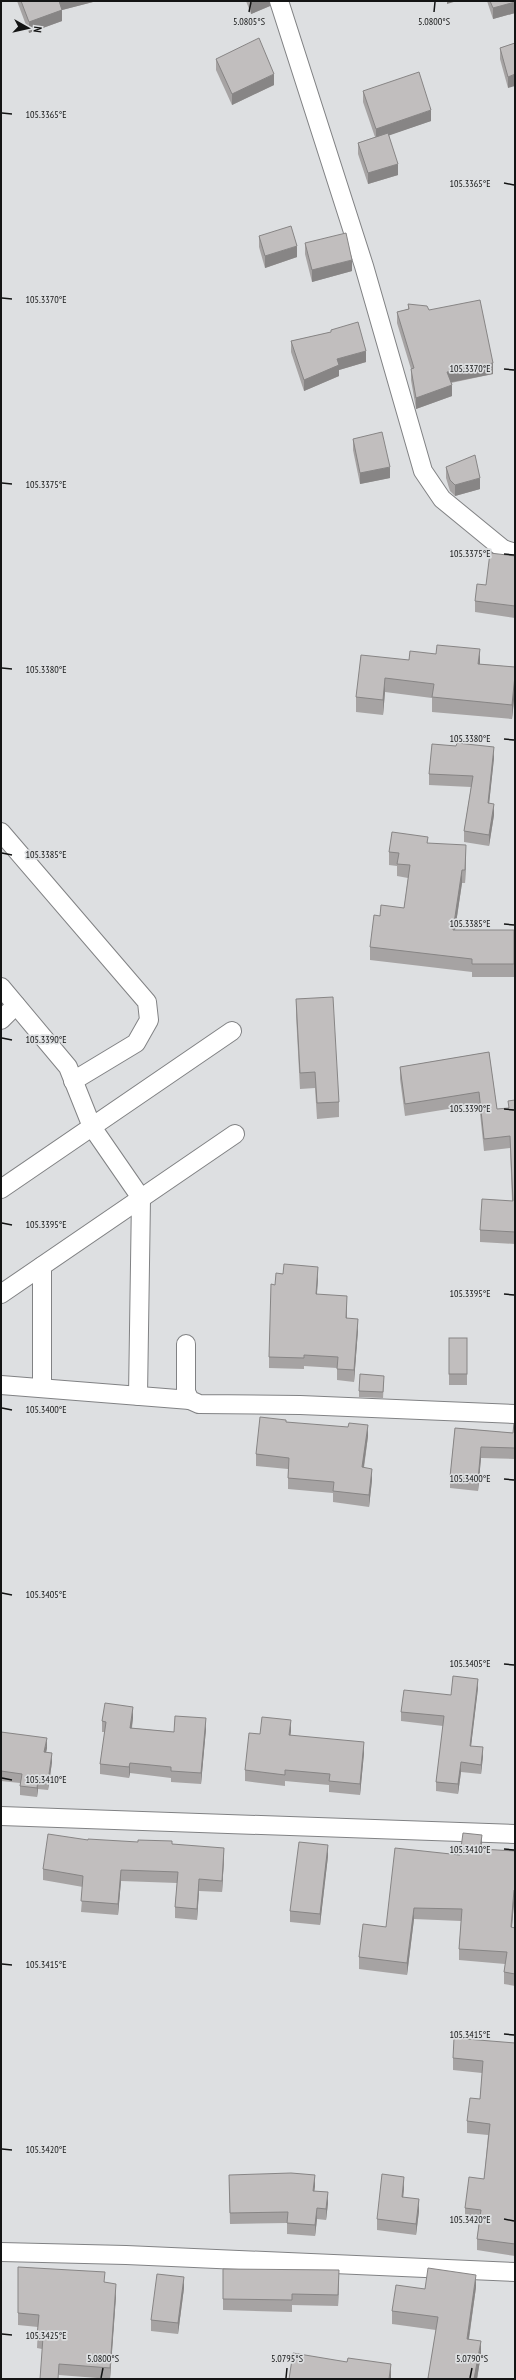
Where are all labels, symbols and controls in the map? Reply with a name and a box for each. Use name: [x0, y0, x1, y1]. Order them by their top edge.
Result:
north arrow: [8, 8, 48, 48]
text: 5.0805°S: [233, 15, 265, 28]
text: 5.0800°S: [418, 15, 450, 28]
text: N: [31, 25, 45, 33]
text: 105.3365°E: [26, 108, 67, 121]
text: 105.3365°E: [450, 177, 491, 190]
text: 105.3370°E: [26, 293, 67, 306]
text: 105.3370°E: [450, 362, 491, 375]
text: 105.3375°E: [26, 478, 67, 491]
text: 105.3375°E: [450, 547, 491, 560]
text: 105.3380°E: [26, 663, 67, 676]
text: 105.3380°E: [450, 732, 491, 745]
text: 105.3385°E: [26, 848, 67, 861]
text: 105.3385°E: [450, 917, 491, 930]
text: 105.3390°E: [26, 1033, 67, 1046]
text: 105.3390°E: [450, 1102, 491, 1115]
text: 105.3395°E: [26, 1218, 67, 1231]
text: 105.3395°E: [450, 1287, 491, 1300]
text: 105.3400°E: [26, 1403, 67, 1416]
text: 105.3400°E: [450, 1472, 491, 1485]
text: 105.3405°E: [26, 1588, 67, 1601]
text: 105.3405°E: [450, 1657, 491, 1670]
text: 105.3410°E: [26, 1773, 67, 1786]
text: 105.3410°E: [450, 1843, 491, 1856]
text: 105.3415°E: [26, 1958, 67, 1971]
text: 105.3415°E: [450, 2028, 491, 2041]
text: 105.3420°E: [26, 2143, 67, 2156]
text: 105.3420°E: [450, 2213, 491, 2226]
text: 105.3425°E: [26, 2329, 67, 2342]
text: 5.0800°S: [87, 2352, 119, 2365]
text: 5.0795°S: [271, 2352, 303, 2365]
text: 5.0790°S: [456, 2352, 488, 2365]

